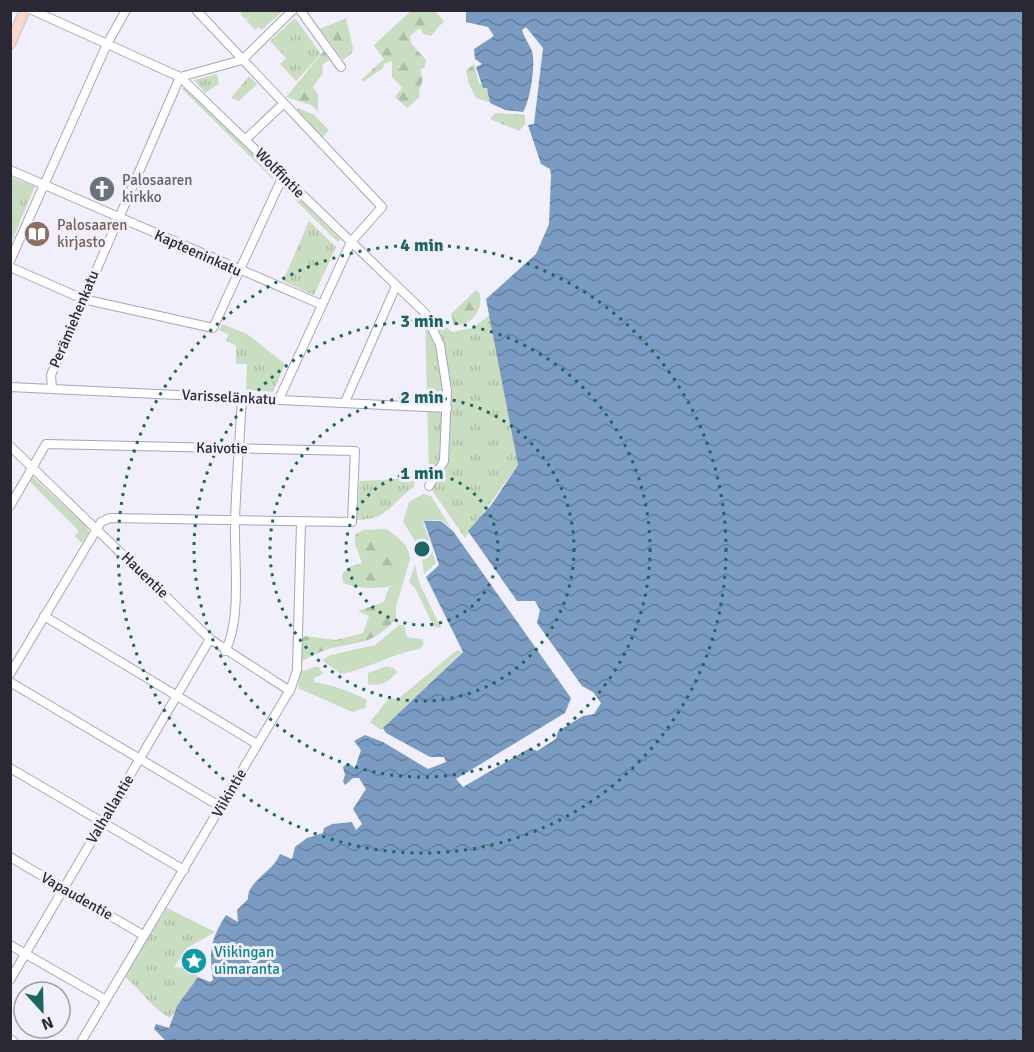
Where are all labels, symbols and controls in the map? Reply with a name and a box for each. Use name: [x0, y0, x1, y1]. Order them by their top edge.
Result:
street label: Wolffintie: [251, 144, 309, 202]
place label: Palosaaren kirkko: [122, 171, 193, 206]
church icon: Palosaaren kirkko: [87, 174, 117, 204]
place label: Palosaaren kirjasto: [57, 216, 128, 251]
library icon: Palosaaren kirjasto: [22, 219, 52, 249]
street label: Kapteeninkatu: [152, 226, 244, 280]
text: 4 min: [400, 234, 444, 256]
street label: Perämiehenkatu: [45, 267, 103, 371]
text: 3 min: [400, 310, 444, 332]
street label: Varisselänkatu: [181, 386, 277, 408]
text: 2 min: [400, 386, 444, 408]
street label: Kaivotie: [196, 439, 248, 457]
text: 1 min: [400, 462, 444, 484]
centre of rings: [412, 539, 432, 559]
street label: Hauentie: [118, 548, 172, 602]
street label: Viikintie: [208, 765, 250, 821]
street label: Valhallantie: [82, 771, 138, 847]
street label: Vapaudentie: [38, 868, 116, 924]
place label: Viikingan uimaranta: [214, 943, 280, 978]
place icon: Viikingan uimaranta: [179, 946, 209, 976]
north arrow: [12, 980, 72, 1040]
text: N: [38, 1012, 56, 1034]

